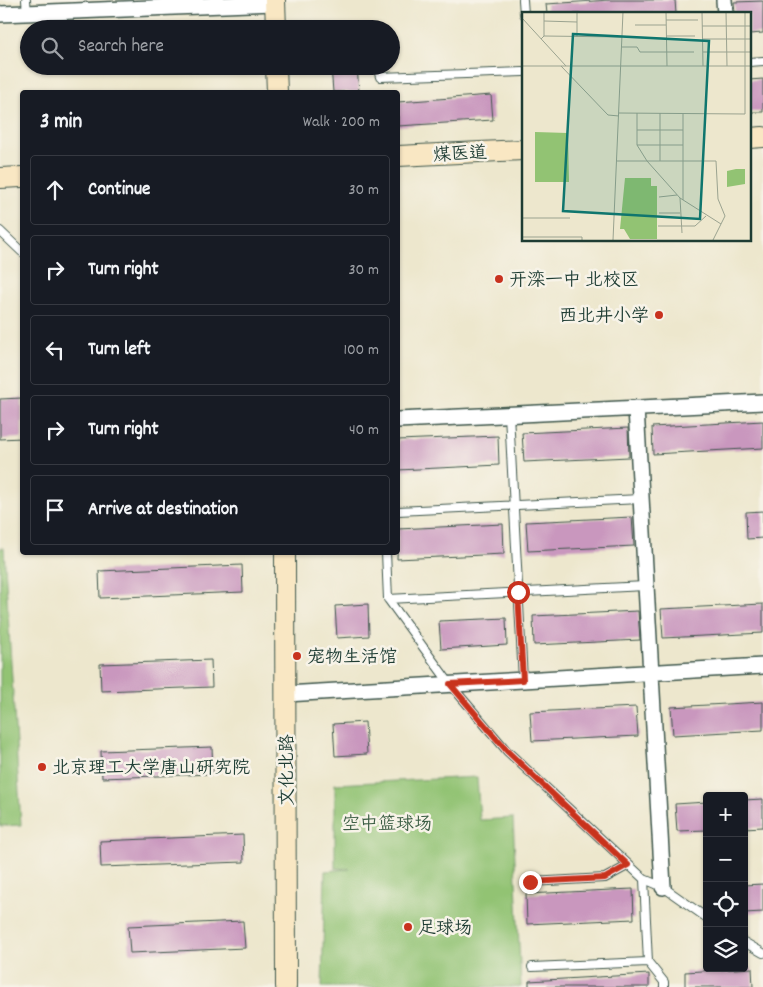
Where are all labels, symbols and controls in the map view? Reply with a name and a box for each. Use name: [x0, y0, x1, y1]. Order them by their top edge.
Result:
inset map: [522, 12, 750, 241]
search box: [20, 20, 400, 75]
icon: search: [38, 34, 66, 62]
text: Search here: [78, 34, 164, 61]
text: 3 min: [40, 108, 82, 138]
text: Walk · 200 m: [303, 111, 380, 134]
street label: 煤医道: [433, 142, 488, 169]
icon: ahead: [41, 176, 69, 204]
text: Continue: [88, 177, 150, 204]
text: 30 m: [349, 179, 379, 202]
icon: right: [41, 256, 69, 284]
text: Turn right: [88, 257, 159, 284]
text: 30 m: [349, 259, 379, 282]
place label: 开滦一中 北校区: [509, 269, 639, 294]
marker: 开滦一中 北校区: [493, 273, 505, 285]
place label: 西北井小学: [559, 305, 649, 330]
marker: 西北井小学: [653, 309, 665, 321]
icon: left: [41, 336, 69, 364]
text: Turn left: [88, 337, 151, 364]
text: 100 m: [343, 339, 379, 362]
icon: right: [41, 416, 69, 444]
text: Turn right: [88, 417, 159, 444]
text: 40 m: [349, 419, 379, 442]
icon: arrive: [41, 496, 69, 524]
text: Arrive at destination: [88, 497, 238, 524]
route start: [507, 581, 530, 604]
place label: 宠物生活馆: [307, 646, 397, 671]
marker: 宠物生活馆: [291, 650, 303, 662]
street label: 文化北路: [276, 734, 301, 806]
place label: 北京理工大学唐山研究院: [52, 757, 250, 782]
marker: 北京理工大学唐山研究院: [36, 761, 48, 773]
map controls: [703, 792, 748, 972]
button: +: [703, 792, 748, 837]
park label: 空中篮球场: [342, 813, 432, 838]
button: −: [703, 837, 748, 882]
route end: [519, 871, 542, 894]
button: locate: [703, 882, 748, 927]
place label: 足球场: [418, 917, 472, 942]
marker: 足球场: [402, 921, 414, 933]
button: layers: [703, 927, 748, 972]

